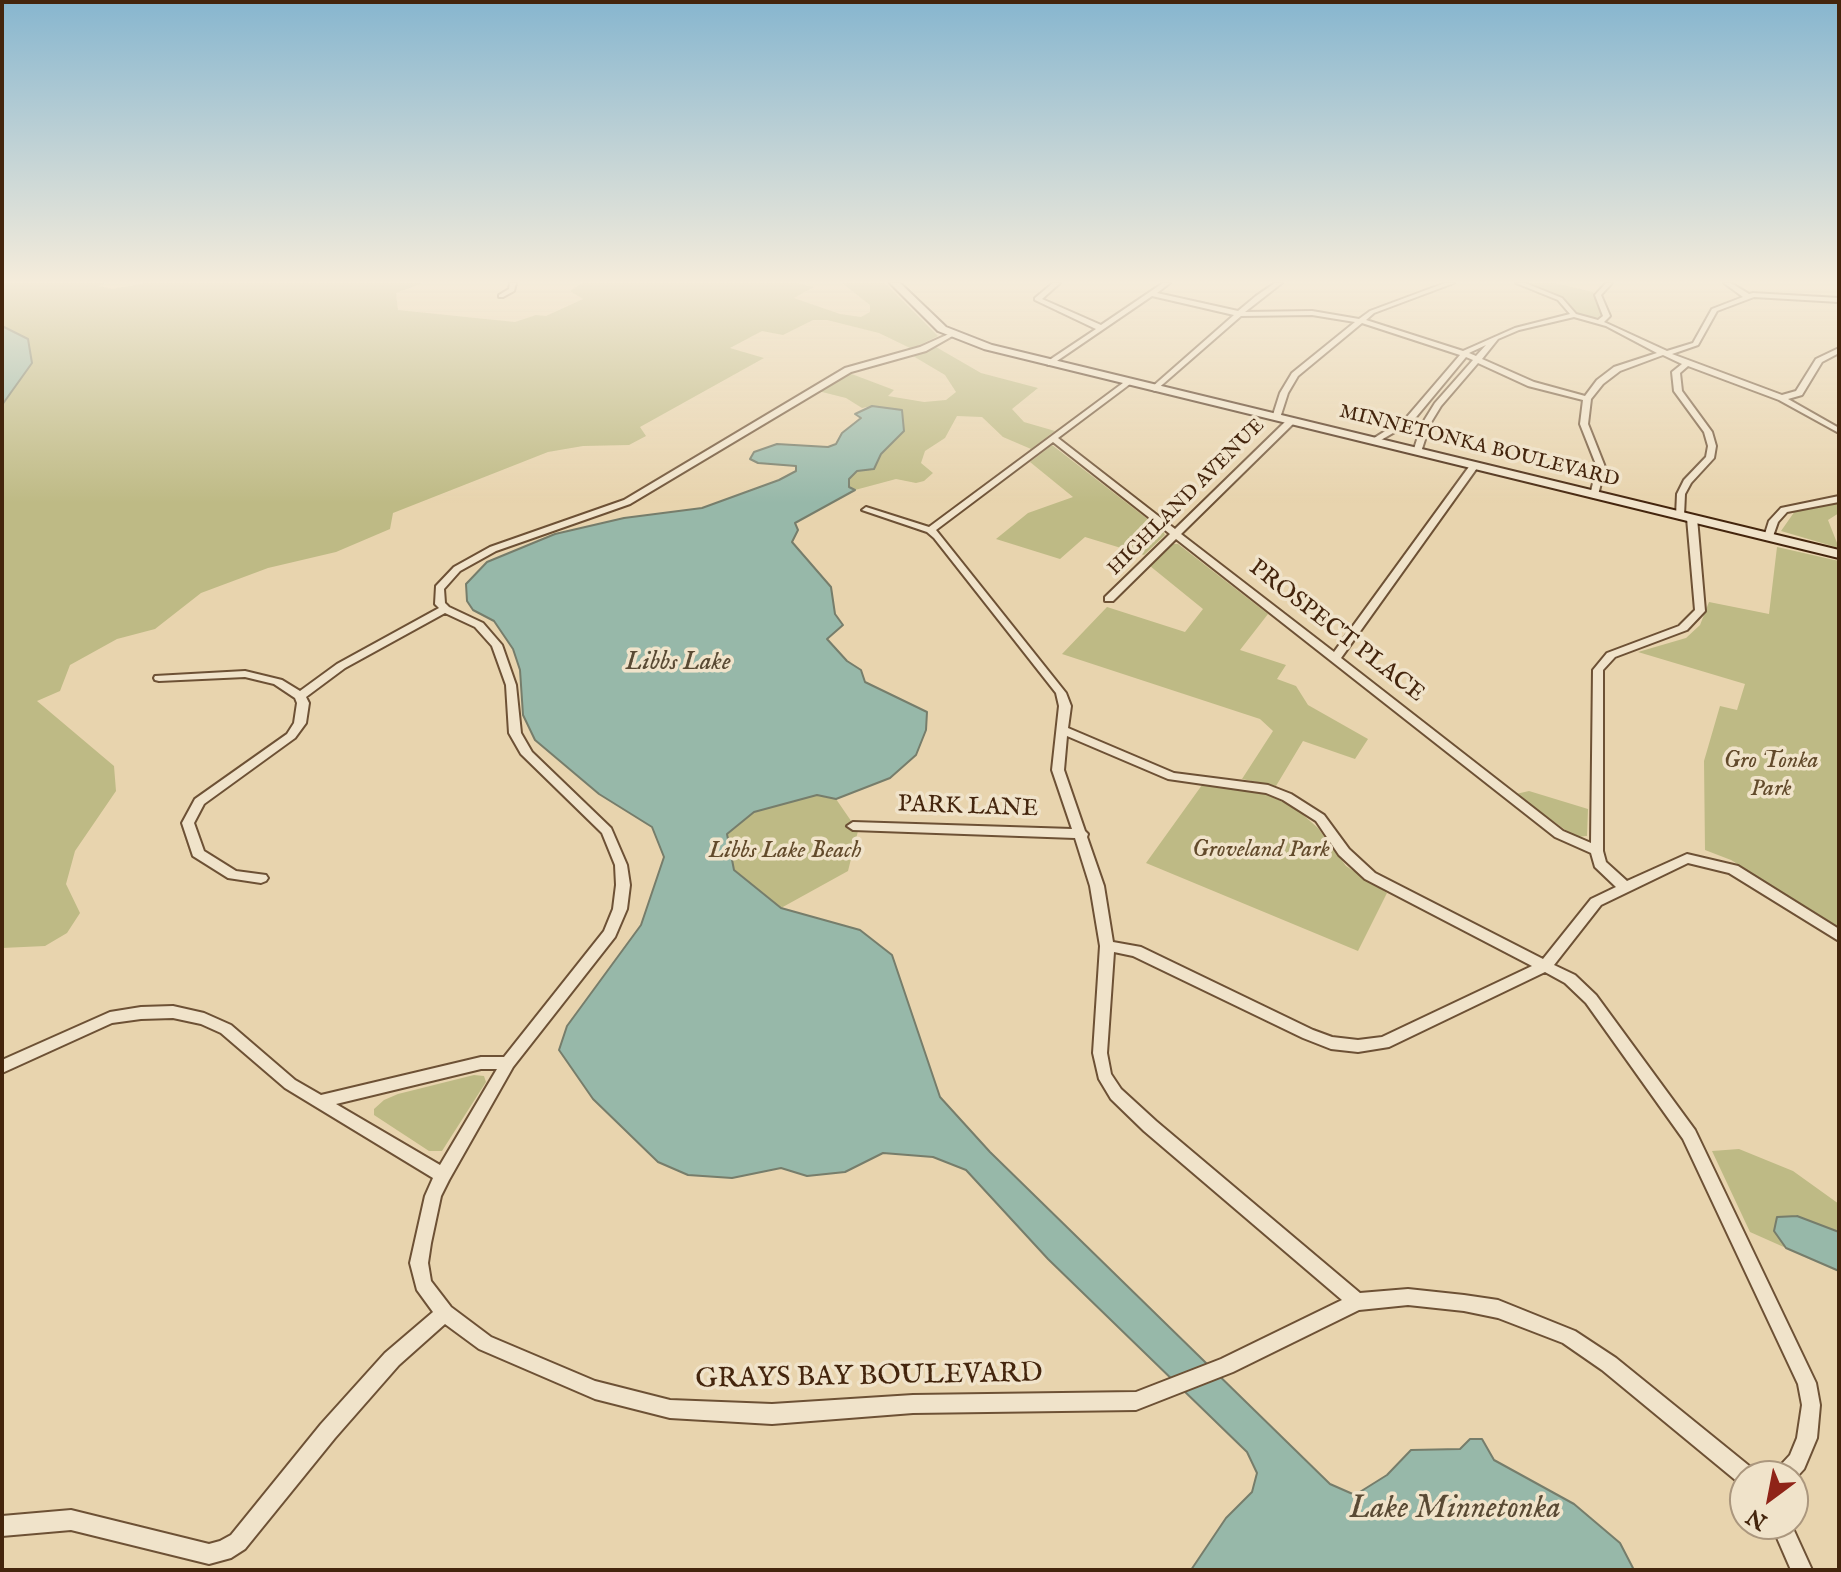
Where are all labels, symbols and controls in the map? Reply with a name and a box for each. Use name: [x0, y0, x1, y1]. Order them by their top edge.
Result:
street label: MINNETONKA BOULEVARD: [1337, 401, 1621, 493]
street label: HIGHLAND AVENUE: [1104, 415, 1270, 581]
street label: PROSPECT PLACE: [1242, 555, 1430, 709]
water label: Libbs Lake: [625, 648, 731, 680]
park label: Gro Tonka Park: [1724, 748, 1818, 804]
street label: PARK LANE: [897, 791, 1039, 825]
park label: Groveland Park: [1192, 837, 1330, 865]
park label: Libbs Lake Beach: [708, 838, 862, 866]
street label: GRAYS BAY BOULEVARD: [695, 1358, 1043, 1398]
north arrow: [1729, 1460, 1809, 1540]
water label: Lake Minnetonka: [1349, 1491, 1561, 1529]
text: N: [1742, 1502, 1773, 1536]

